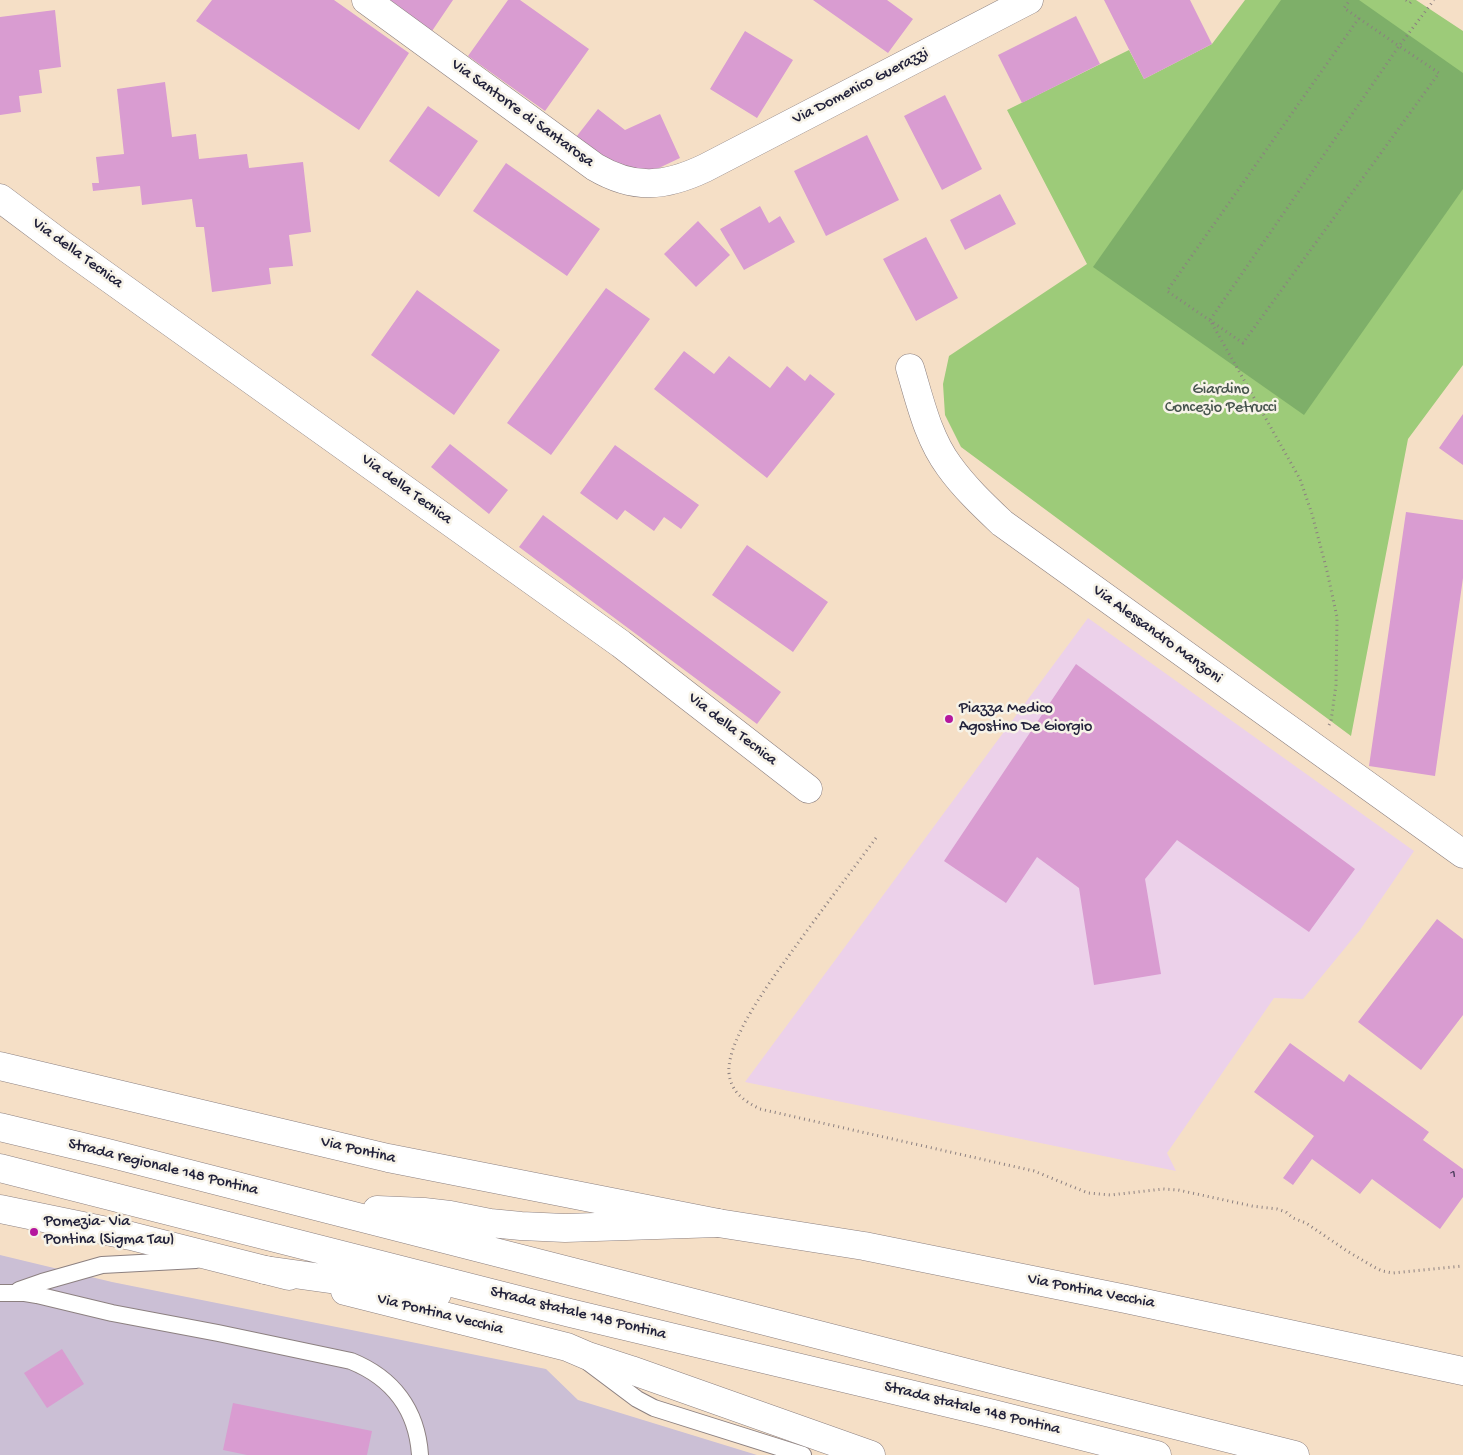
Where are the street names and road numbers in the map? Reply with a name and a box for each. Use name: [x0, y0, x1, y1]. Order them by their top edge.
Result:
street label: Via Domenico Guerazzi: [790, 44, 932, 130]
street label: Via Santorre di Santarosa: [447, 56, 597, 172]
street label: Via della Tecnica: [28, 215, 126, 293]
street label: Via della Tecnica: [357, 451, 455, 529]
street label: Via Alessandro Manzoni: [1088, 581, 1226, 689]
street label: Via della Tecnica: [684, 689, 780, 771]
street label: Via Pontina: [319, 1133, 397, 1169]
street label: Strada regionale 148 Pontina: [66, 1135, 260, 1201]
street label: Via Pontina Vecchia: [1026, 1270, 1156, 1314]
street label: Strada statale 148 Pontina: [488, 1283, 668, 1345]
street label: Via Pontina Vecchia: [375, 1290, 505, 1340]
street label: Strada statale 148 Pontina: [882, 1378, 1062, 1440]

